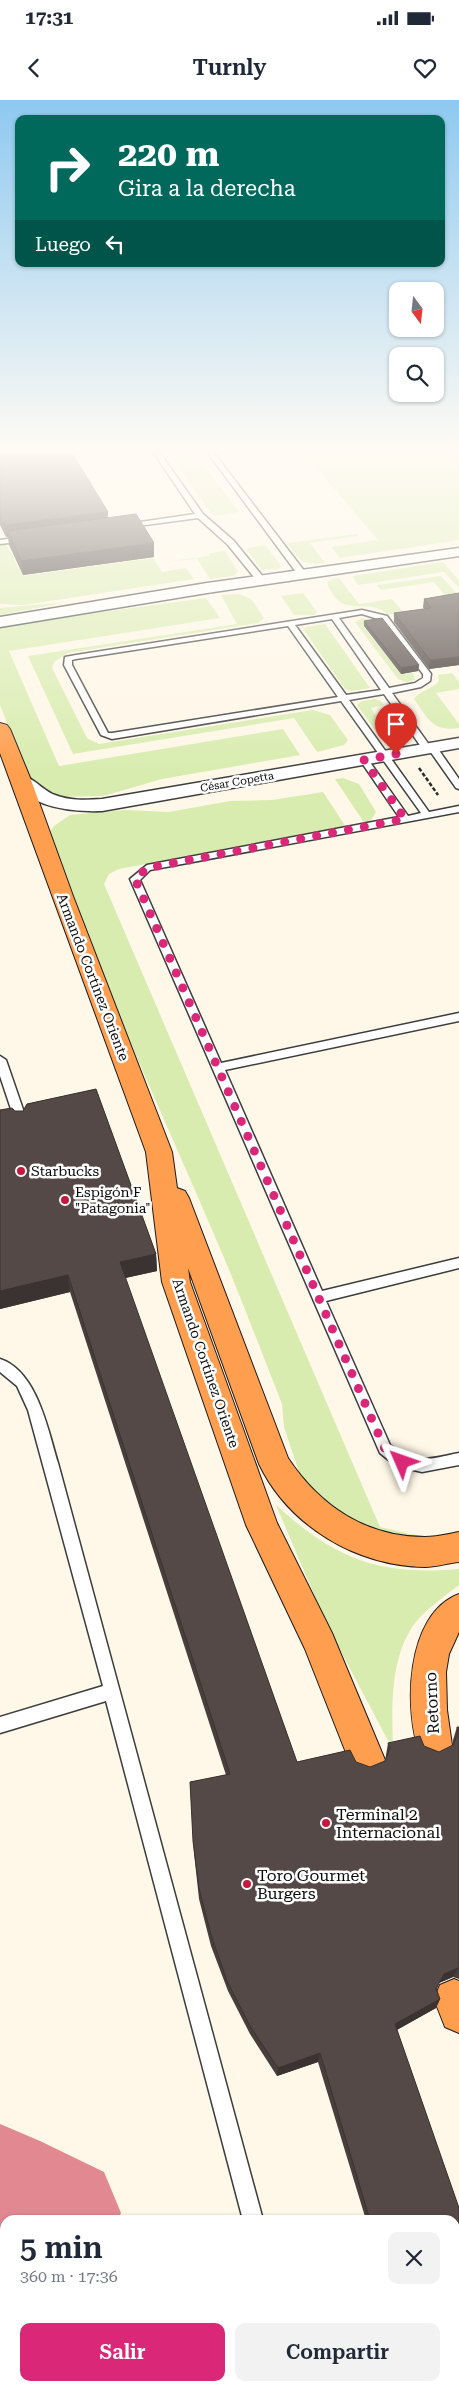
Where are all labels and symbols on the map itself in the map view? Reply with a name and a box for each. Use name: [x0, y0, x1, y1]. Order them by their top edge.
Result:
north arrow: [389, 282, 444, 338]
pin: [375, 703, 417, 754]
street label: César Copetta: [199, 769, 275, 795]
street label: Armando Cortínez Oriente: [54, 891, 132, 1063]
place label: Starbucks: [31, 1163, 99, 1179]
marker: Starbucks: [15, 1165, 27, 1177]
place label: Espigón F "Patagonia": [75, 1184, 151, 1216]
marker: Espigón F "Patagonia": [59, 1194, 71, 1206]
street label: Armando Cortínez Oriente: [169, 1276, 243, 1450]
position arrow: [375, 1435, 427, 1487]
street label: Retorno: [421, 1671, 443, 1734]
place label: Terminal 2 Internacional: [336, 1805, 440, 1842]
marker: Terminal 2 Internacional: [320, 1817, 332, 1829]
place label: Toro Gourmet Burgers: [257, 1866, 365, 1903]
marker: Toro Gourmet Burgers: [241, 1878, 253, 1890]

